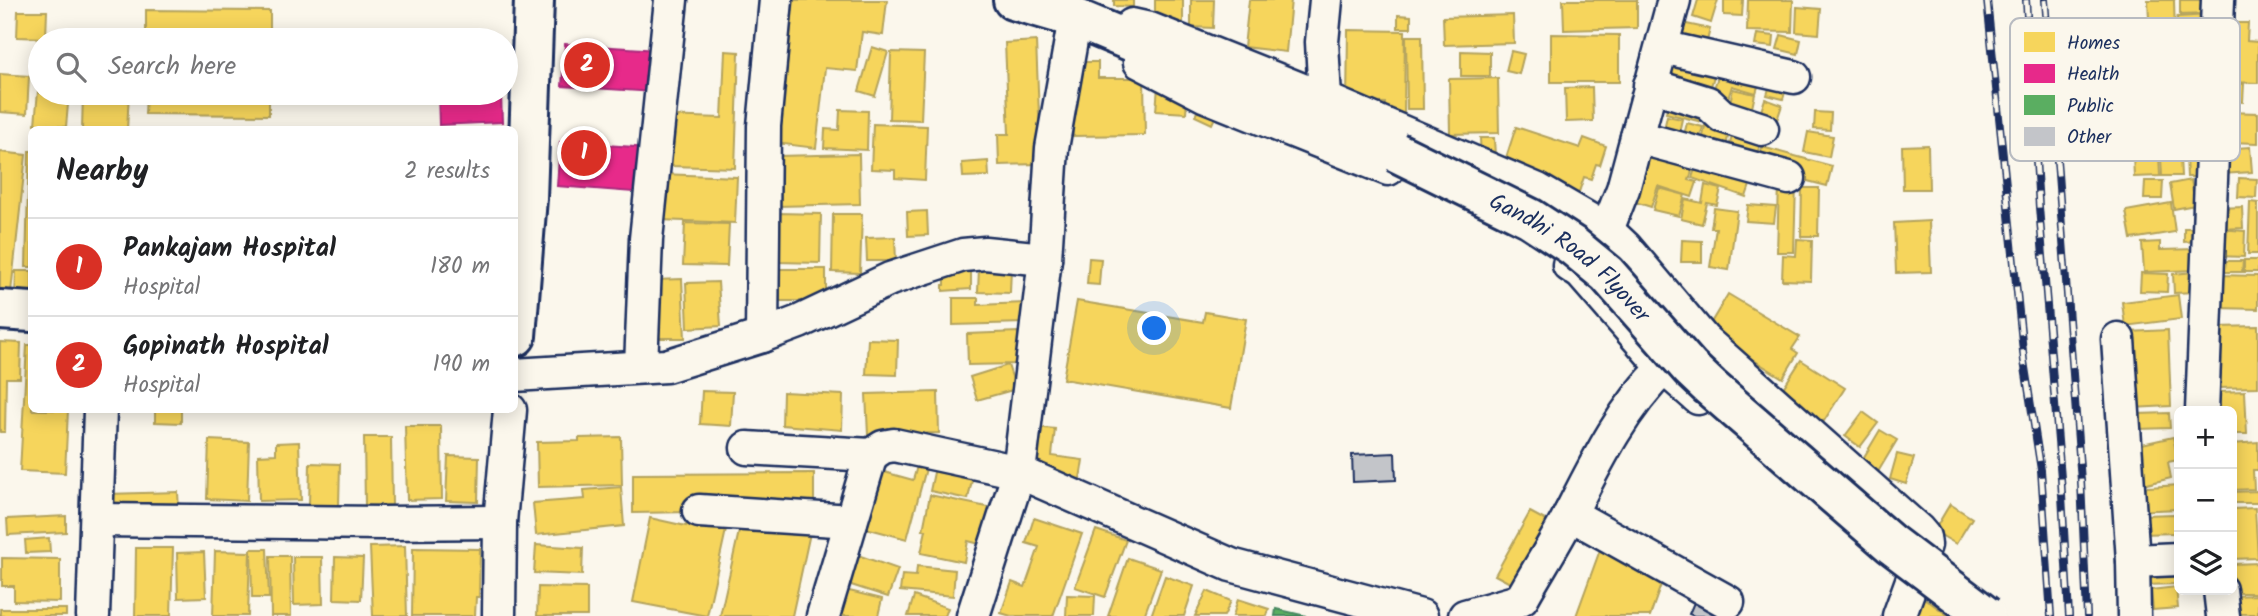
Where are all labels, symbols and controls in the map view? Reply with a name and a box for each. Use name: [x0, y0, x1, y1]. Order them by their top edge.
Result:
legend: [2010, 18, 2240, 161]
search box: [28, 28, 518, 105]
text: Homes: [2067, 29, 2120, 59]
pin: 2: [564, 39, 610, 91]
text: Search here: [108, 46, 236, 88]
icon: search: [52, 48, 90, 86]
text: Health: [2067, 60, 2119, 90]
text: Public: [2067, 92, 2114, 122]
text: Other: [2067, 123, 2113, 153]
pin: 1: [561, 127, 607, 179]
text: Nearby: [56, 148, 148, 196]
text: 2 results: [404, 154, 490, 190]
street label: Gandhi Road Flyover: [1482, 185, 1659, 333]
text: Pankajam Hospital: [123, 228, 336, 270]
text: 1: [76, 249, 82, 285]
text: 180 m: [430, 249, 490, 285]
text: Hospital: [123, 270, 200, 306]
your location: [1137, 311, 1171, 345]
text: Gopinath Hospital: [123, 326, 329, 368]
text: 2: [72, 347, 86, 383]
text: 190 m: [433, 347, 490, 383]
text: Hospital: [123, 368, 200, 404]
map controls: [2174, 406, 2237, 595]
button: +: [2174, 406, 2237, 469]
button: −: [2174, 469, 2237, 532]
button: layers: [2174, 532, 2237, 595]

